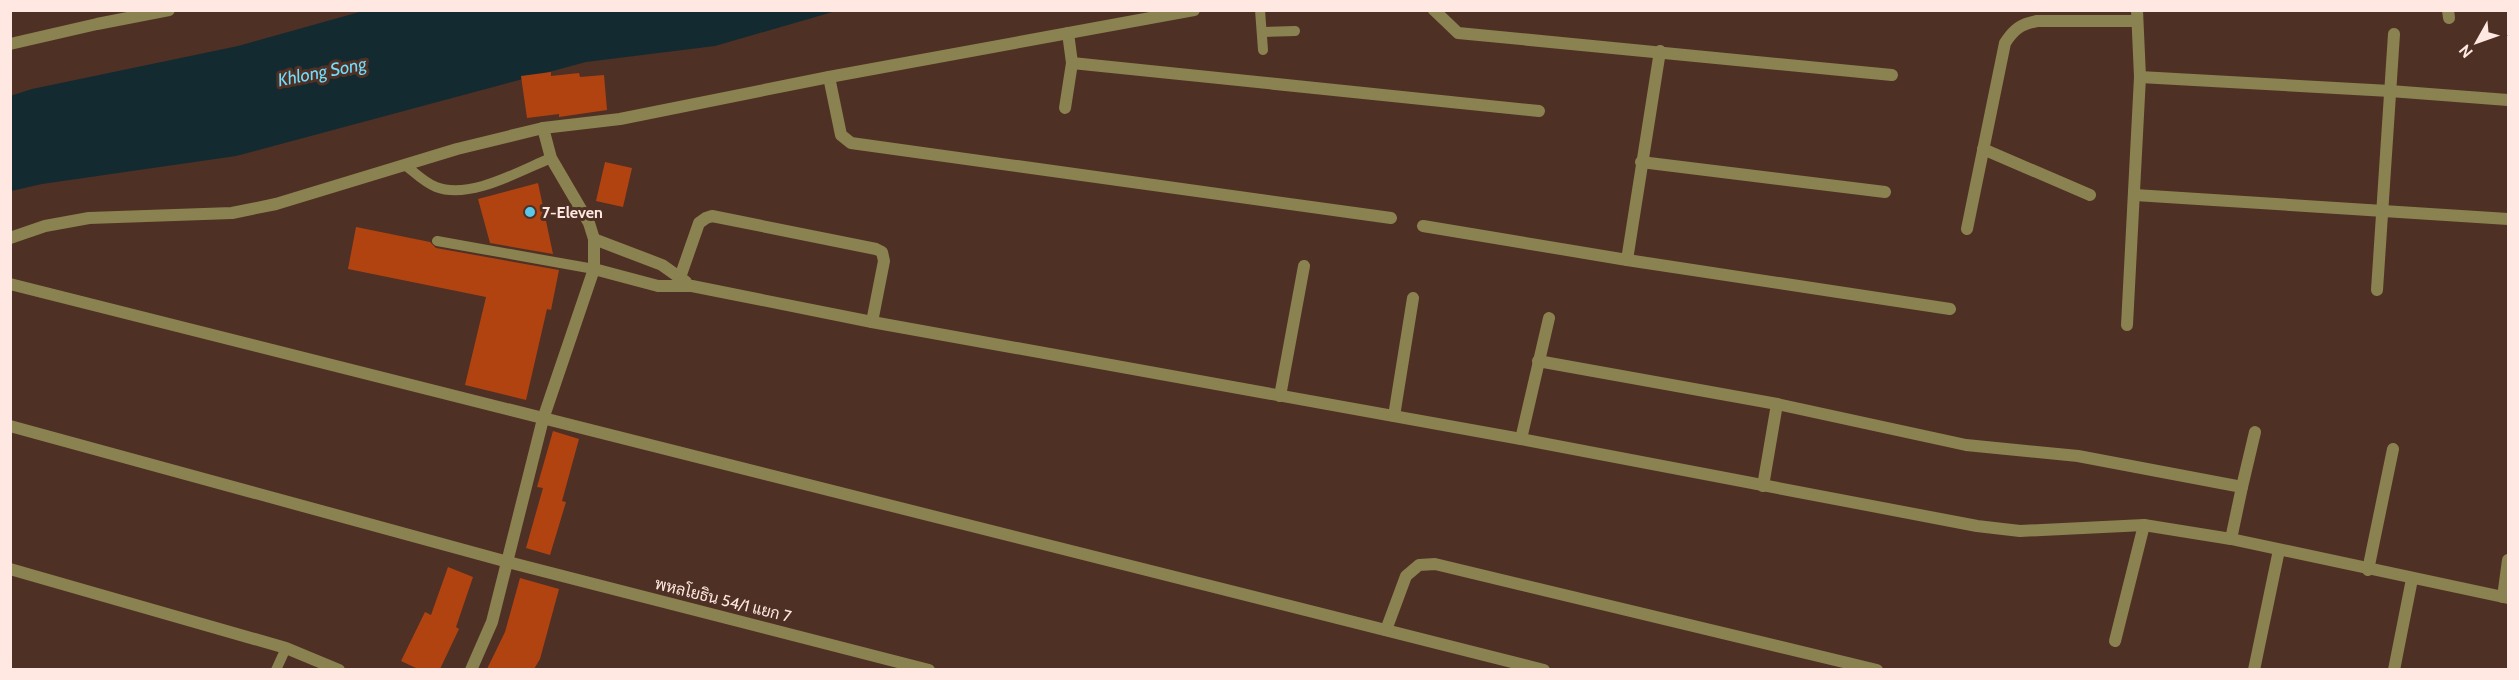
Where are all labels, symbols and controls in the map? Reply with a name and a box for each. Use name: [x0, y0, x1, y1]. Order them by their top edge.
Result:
north arrow: [2447, 12, 2507, 72]
text: N: [2455, 41, 2477, 62]
water label: Khlong Song: [276, 52, 369, 91]
place label: 7-Eleven: [542, 203, 603, 222]
marker: 7-Eleven: [523, 205, 537, 219]
street label: พหลโยธิน 54/1 แยก 7: [653, 572, 794, 626]

